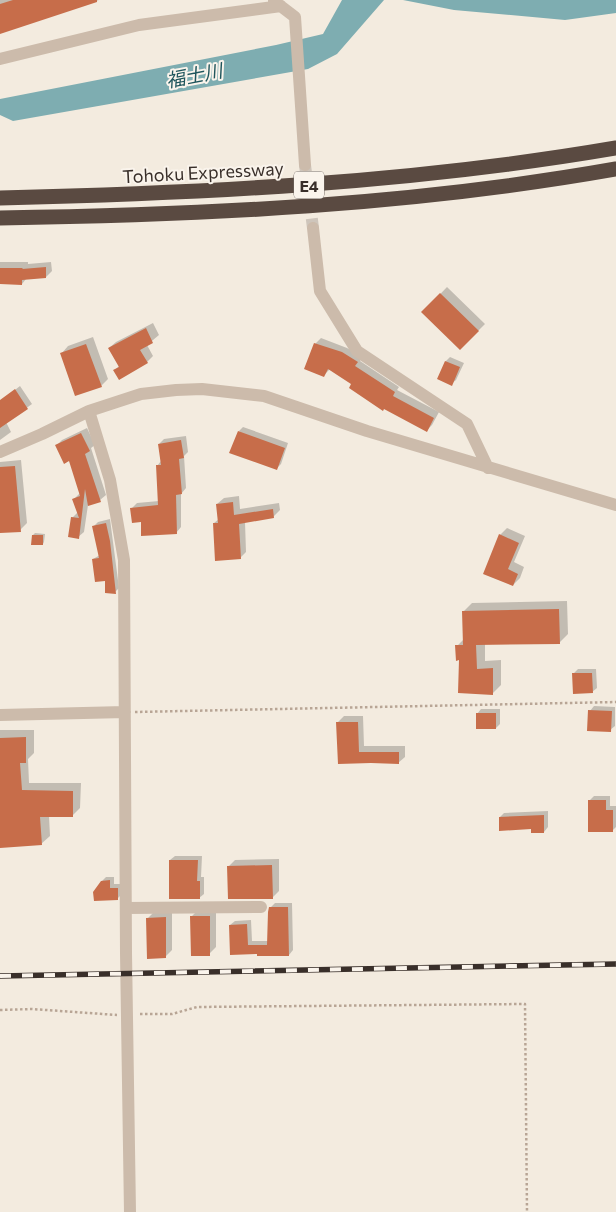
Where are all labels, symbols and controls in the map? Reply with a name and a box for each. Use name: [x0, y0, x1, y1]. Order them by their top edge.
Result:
water label: 福士川: [164, 58, 226, 92]
street label: Tohoku Expressway: [122, 157, 284, 187]
road number: E4: [294, 172, 324, 198]

